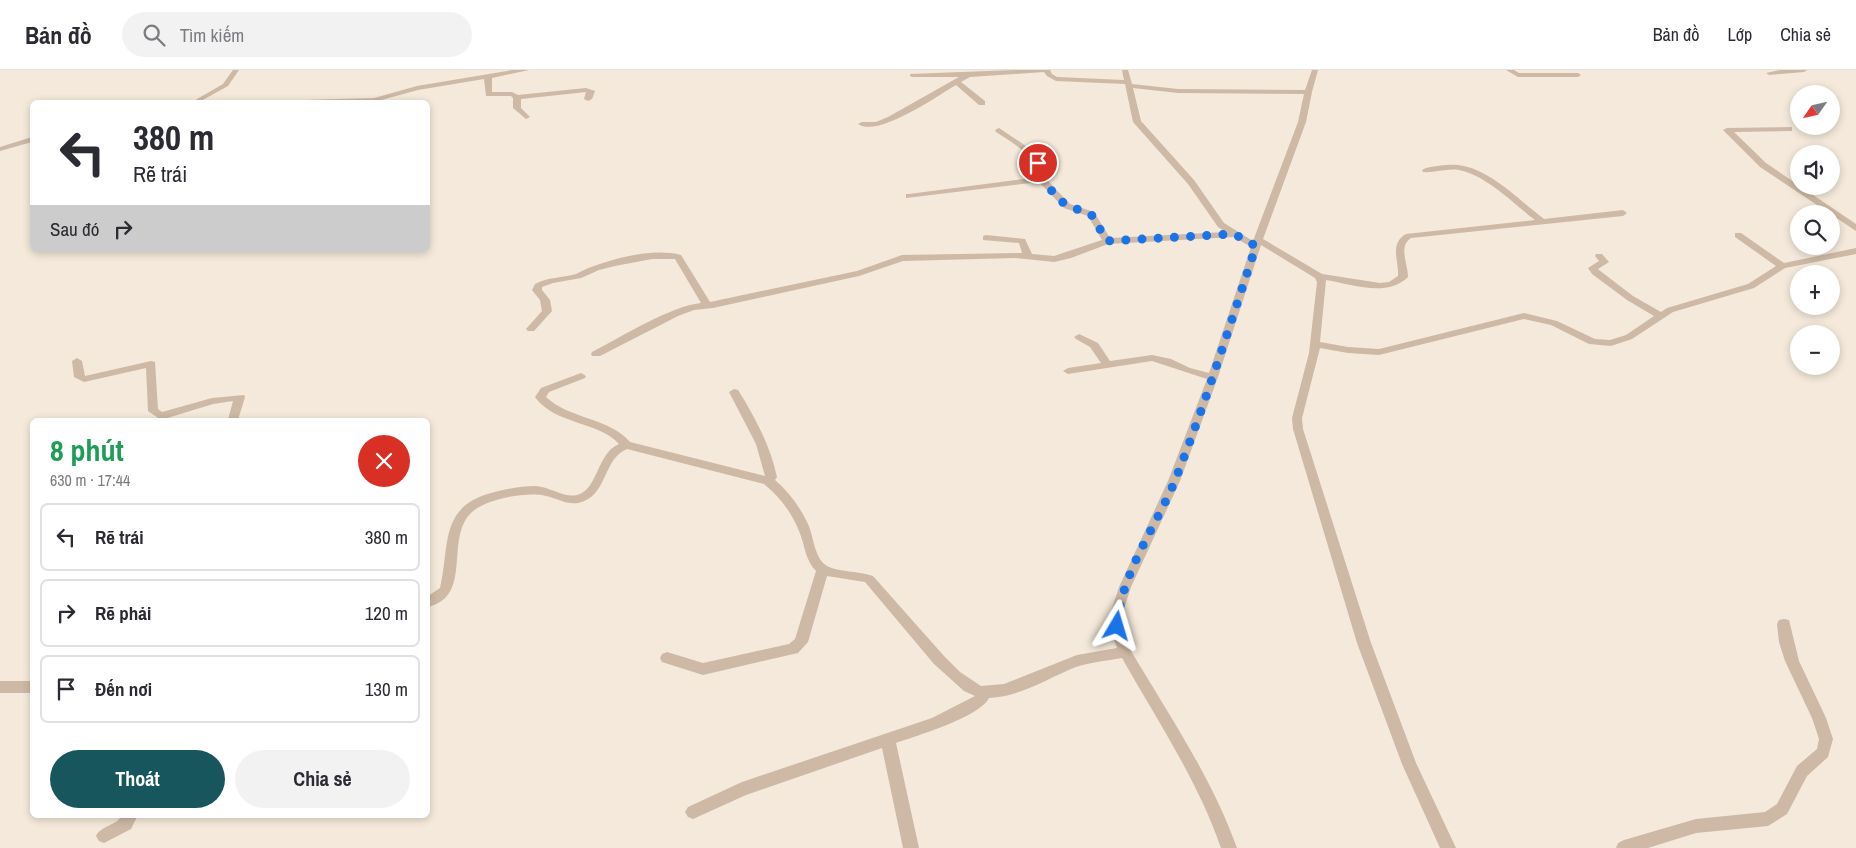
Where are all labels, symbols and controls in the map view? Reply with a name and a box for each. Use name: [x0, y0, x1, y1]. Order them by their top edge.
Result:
search box: [122, 12, 472, 57]
text: Bản đồ: [25, 19, 92, 51]
icon: search: [140, 21, 168, 49]
text: Tìm kiếm: [180, 22, 244, 48]
text: Bản đồ: [1653, 22, 1700, 47]
text: Lớp: [1728, 22, 1752, 47]
text: Chia sẻ: [1780, 22, 1831, 47]
north arrow: [1790, 85, 1840, 135]
map controls: [1790, 85, 1840, 375]
text: 380 m: [133, 114, 214, 161]
icon: left: [50, 120, 115, 185]
pin: [1017, 142, 1059, 184]
button: sound: [1790, 145, 1840, 195]
icon: arrive: [1024, 149, 1052, 177]
text: Rẽ trái: [133, 159, 187, 189]
button: search: [1790, 205, 1840, 255]
icon: right: [109, 215, 137, 243]
text: Sau đó: [50, 216, 99, 242]
button: +: [1790, 265, 1840, 315]
button: −: [1790, 325, 1840, 375]
text: 8 phút: [50, 430, 124, 470]
button: close: [358, 435, 410, 487]
text: 630 m · 17:44: [50, 469, 130, 491]
icon: left: [52, 523, 80, 551]
text: Rẽ trái: [95, 524, 144, 550]
text: 380 m: [365, 524, 408, 550]
icon: right: [52, 599, 80, 627]
position arrow: [1090, 599, 1142, 651]
text: Rẽ phải: [95, 600, 151, 626]
text: 120 m: [365, 600, 408, 626]
icon: arrive: [52, 675, 80, 703]
text: Đến nơi: [95, 676, 152, 702]
text: 130 m: [365, 676, 408, 702]
button: Thoát: [50, 750, 225, 808]
button: Chia sẻ: [235, 750, 410, 808]

